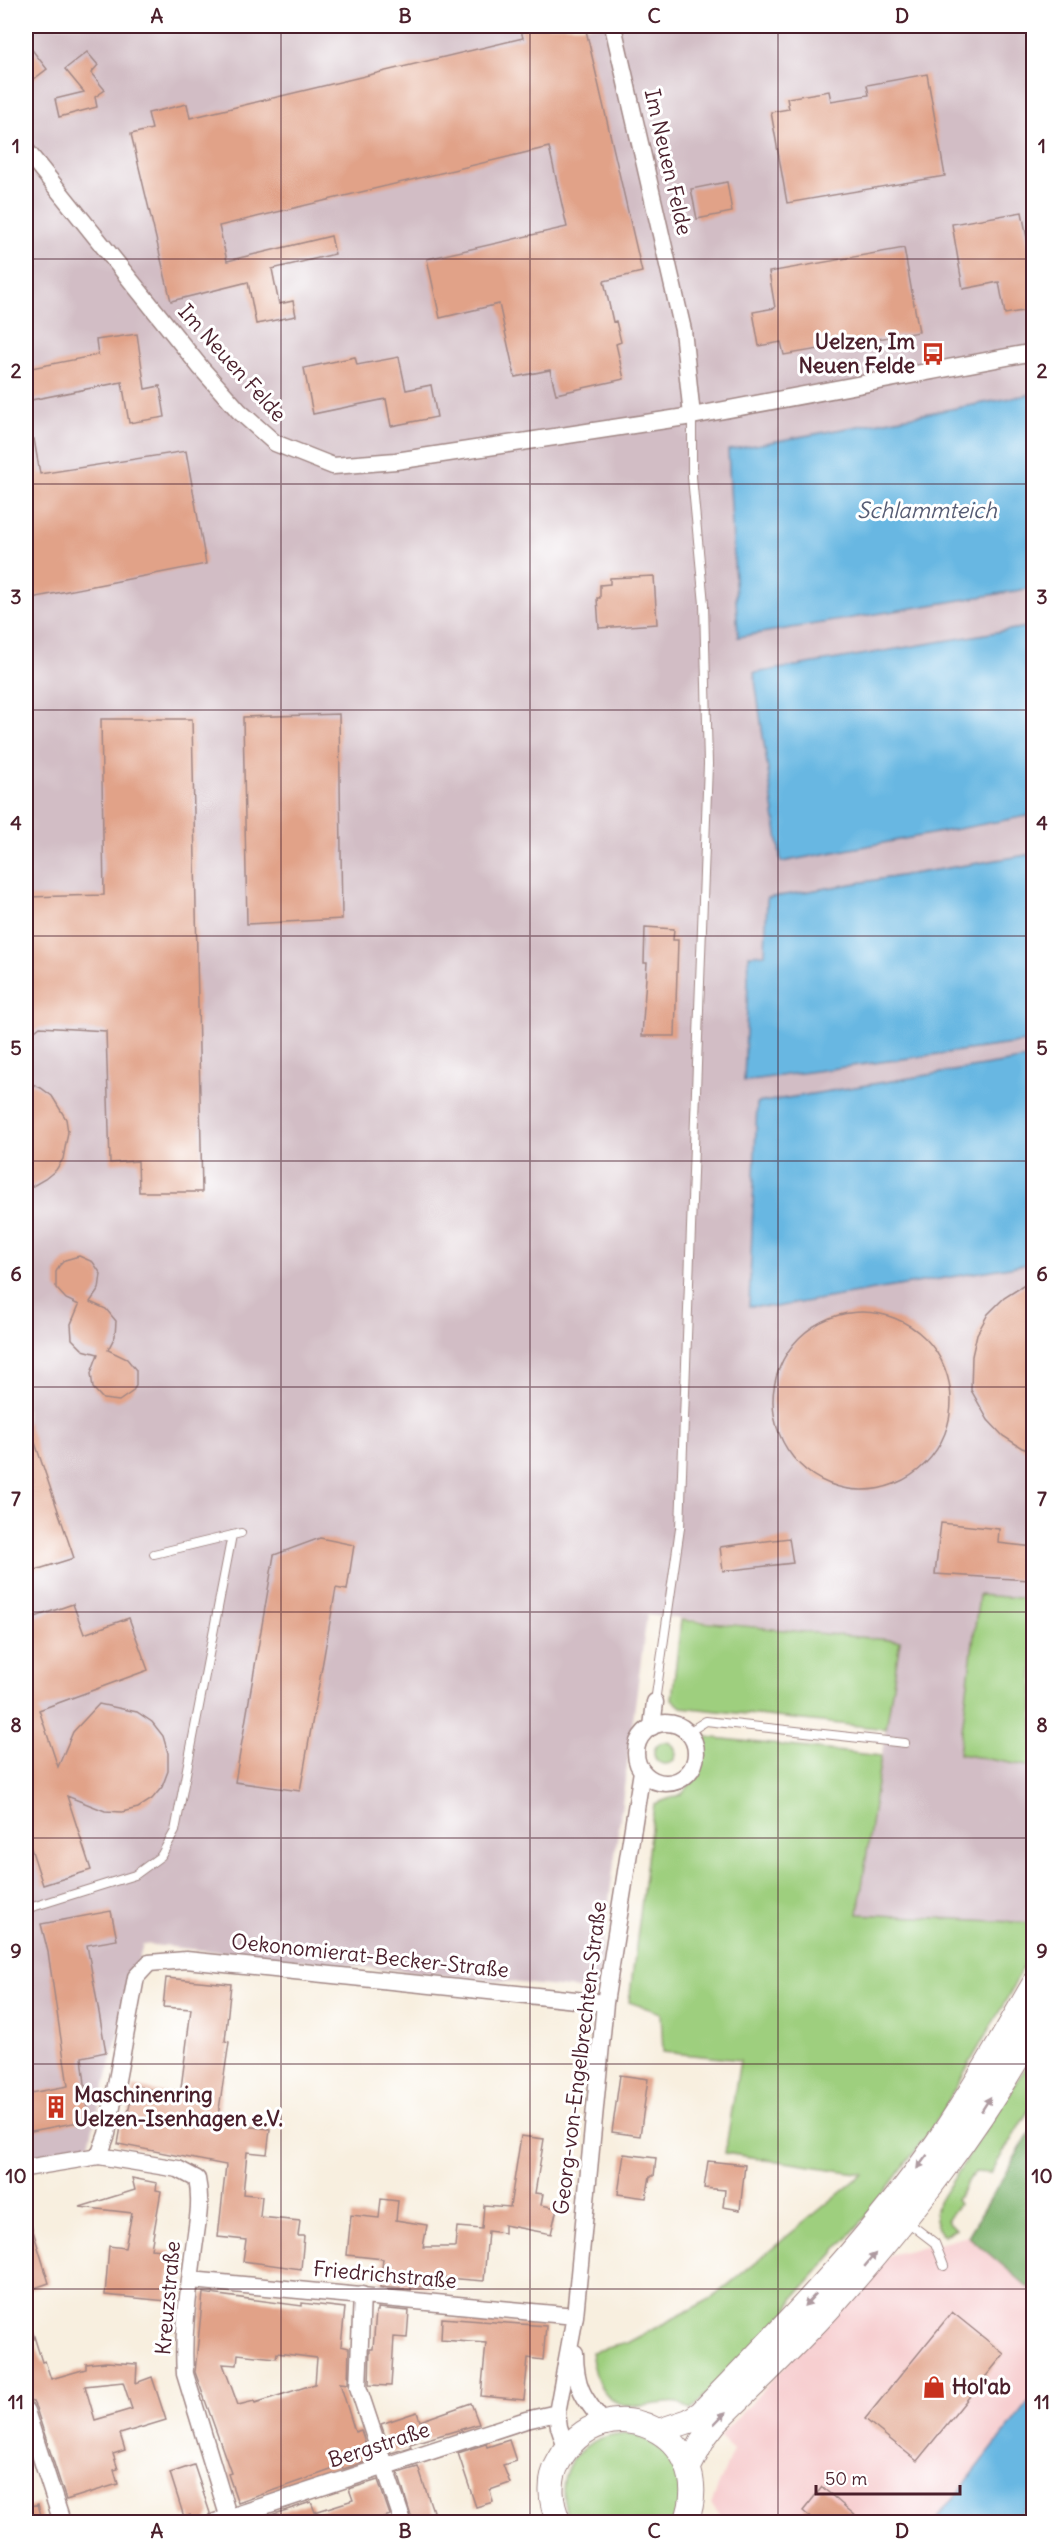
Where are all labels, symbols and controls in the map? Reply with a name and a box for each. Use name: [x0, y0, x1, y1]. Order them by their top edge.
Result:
text: A: [151, 3, 164, 28]
text: B: [398, 3, 412, 28]
text: C: [647, 3, 661, 28]
text: D: [895, 3, 909, 28]
street label: Im Neuen Felde: [639, 86, 698, 238]
text: 1: [12, 133, 20, 158]
text: 1: [1038, 133, 1046, 158]
street label: Im Neuen Felde: [172, 298, 292, 427]
place label: Uelzen, Im Neuen Felde: [798, 328, 916, 379]
bus stop icon: Uelzen, Im Neuen Felde: [920, 341, 946, 367]
text: 2: [11, 358, 22, 383]
text: 2: [1037, 358, 1048, 383]
water label: Schlammteich: [857, 496, 998, 524]
text: 3: [10, 584, 22, 609]
text: 3: [1036, 584, 1048, 609]
text: 4: [10, 810, 22, 835]
text: 4: [1036, 810, 1048, 835]
text: 5: [10, 1035, 22, 1060]
text: 5: [1036, 1035, 1048, 1060]
text: 6: [10, 1261, 22, 1286]
text: 6: [1036, 1261, 1048, 1286]
text: 7: [11, 1486, 21, 1511]
text: 7: [1037, 1486, 1047, 1511]
text: 8: [10, 1712, 22, 1737]
text: 8: [1036, 1712, 1048, 1737]
street label: Georg-von-Engelbrechten-Straße: [547, 1900, 612, 2216]
street label: Oekonomierat-Becker-Straße: [230, 1927, 510, 1984]
text: 9: [10, 1938, 22, 1963]
text: 9: [1036, 1938, 1048, 1963]
place label: Maschinenring Uelzen-Isenhagen e.V.: [74, 2081, 283, 2132]
building icon: Maschinenring Uelzen-Isenhagen e.V.: [43, 2094, 69, 2120]
one-way arrow: [981, 2096, 992, 2113]
one-way arrow: [916, 2154, 928, 2170]
text: 10: [5, 2163, 27, 2188]
text: 10: [1031, 2163, 1053, 2188]
street label: Kreuzstraße: [149, 2240, 186, 2356]
one-way arrow: [863, 2253, 876, 2268]
street label: Friedrichstraße: [312, 2255, 458, 2294]
one-way arrow: [803, 2292, 817, 2306]
place label: Hol'ab: [952, 2373, 1011, 2400]
shop icon: Hol'ab: [921, 2374, 947, 2400]
text: 11: [8, 2389, 24, 2414]
text: 11: [1034, 2389, 1050, 2414]
one-way arrow: [713, 2412, 727, 2426]
street label: Bergstraße: [325, 2415, 433, 2474]
scale bar: [816, 2458, 960, 2496]
text: 50 m: [825, 2467, 867, 2490]
text: A: [151, 2518, 164, 2543]
text: B: [398, 2518, 412, 2543]
text: C: [647, 2518, 661, 2543]
text: D: [895, 2518, 909, 2543]

